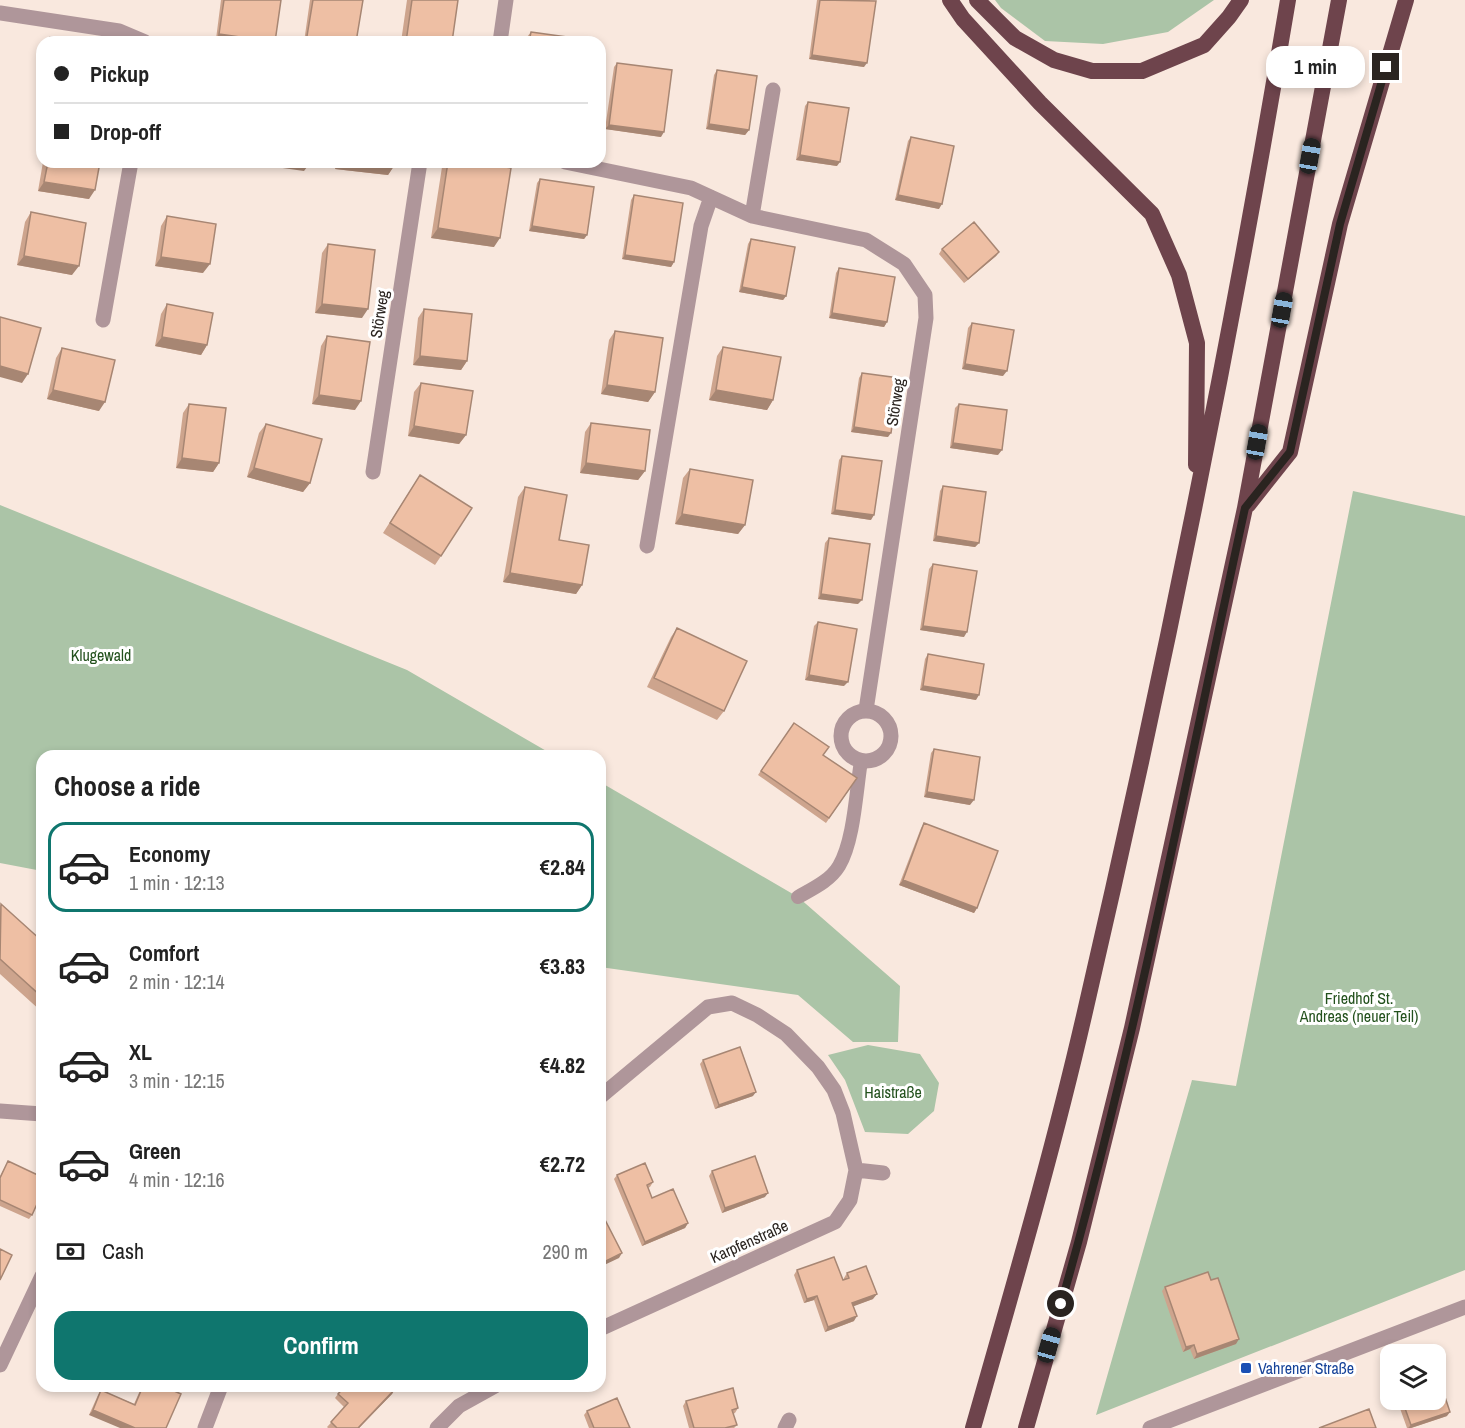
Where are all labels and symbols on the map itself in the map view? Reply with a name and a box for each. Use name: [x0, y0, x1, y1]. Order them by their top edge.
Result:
callout: 1 min: [1266, 46, 1365, 88]
route end: [1372, 53, 1399, 80]
car: [1298, 137, 1322, 175]
street label: Störweg: [364, 288, 394, 339]
car: [1270, 291, 1294, 329]
street label: Störweg: [880, 376, 910, 427]
car: [1245, 423, 1269, 461]
park label: Klugewald: [71, 644, 131, 666]
park label: Friedhof St. Andreas (neuer Teil): [1299, 987, 1418, 1027]
park label: Haistraße: [864, 1081, 922, 1103]
street label: Karpfenstraße: [707, 1214, 791, 1268]
route start: [1047, 1290, 1074, 1317]
car: [1035, 1325, 1063, 1365]
place label: Vahrener Straße: [1258, 1357, 1354, 1379]
marker: Vahrener Straße: [1239, 1361, 1253, 1375]

